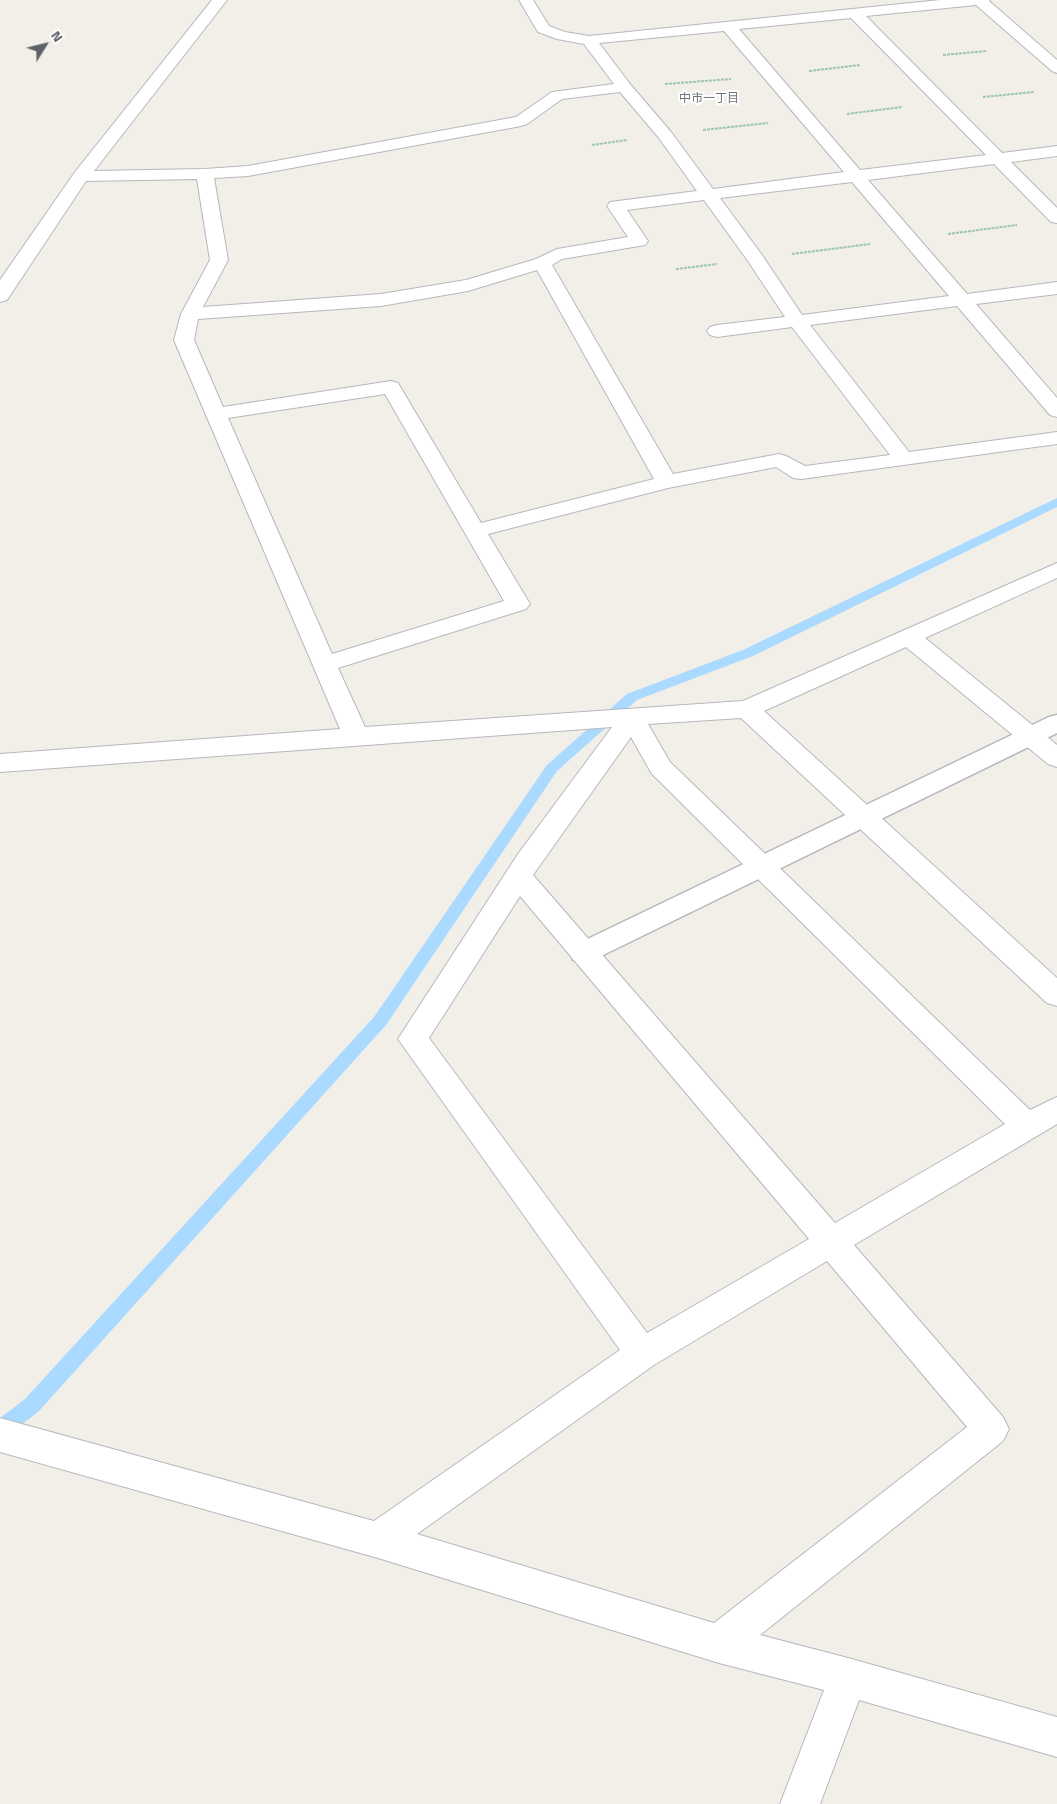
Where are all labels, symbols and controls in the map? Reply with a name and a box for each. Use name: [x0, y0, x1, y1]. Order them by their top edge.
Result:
north arrow: [20, 20, 70, 70]
text: N: [46, 26, 69, 46]
district label: 中市一丁目: [679, 92, 739, 106]

